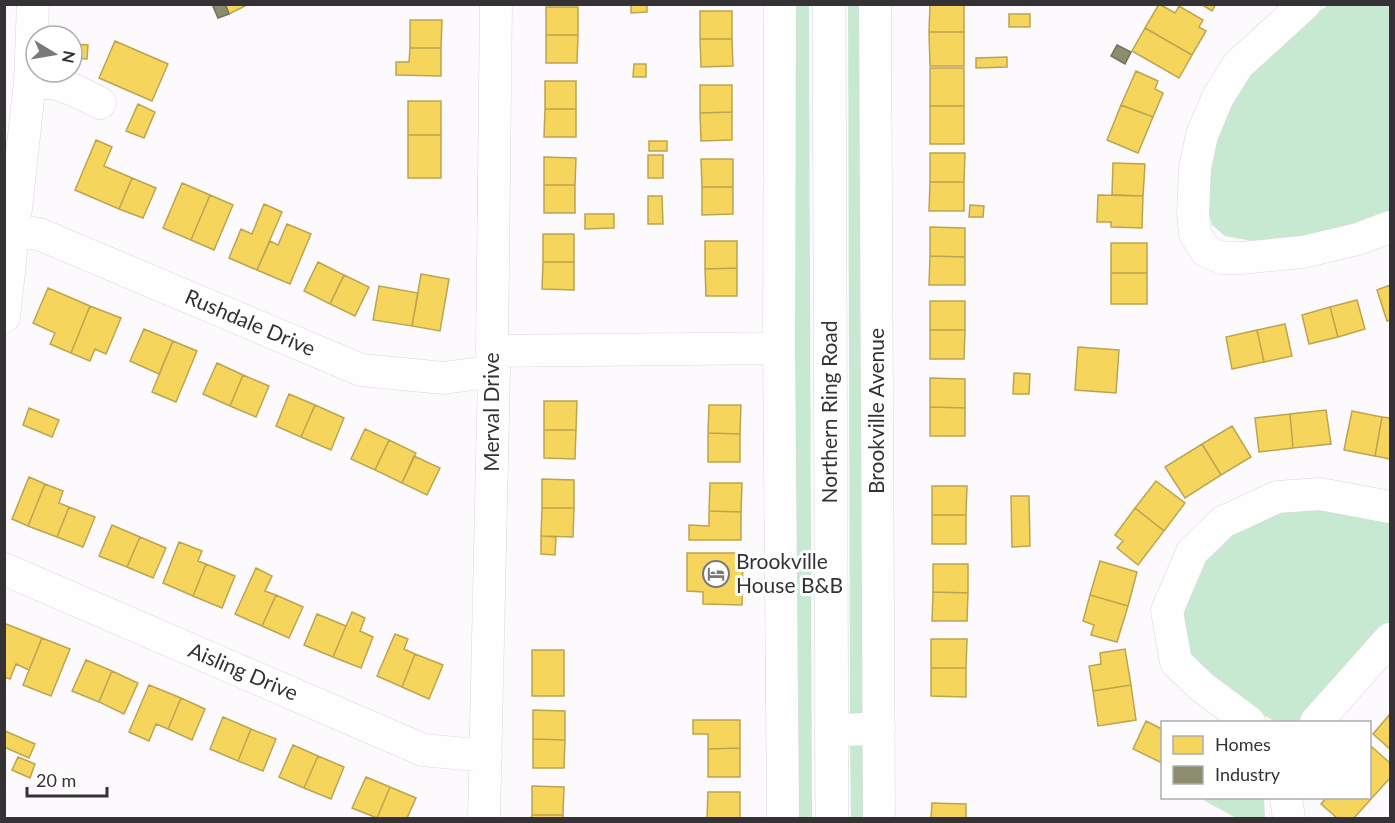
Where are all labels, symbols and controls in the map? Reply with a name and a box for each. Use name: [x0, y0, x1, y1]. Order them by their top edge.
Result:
north arrow: [24, 24, 84, 84]
text: N: [59, 49, 80, 65]
street label: Rushdale Drive: [182, 283, 319, 360]
street label: Northern Ring Road: [816, 321, 841, 503]
street label: Brookville Avenue: [863, 328, 888, 494]
street label: Merval Drive: [478, 352, 503, 472]
place label: Brookville House B&B: [736, 548, 843, 597]
hotel icon: Brookville House B&B: [701, 559, 731, 589]
street label: Aisling Drive: [185, 636, 302, 705]
legend: [1161, 721, 1371, 799]
text: Homes: [1215, 733, 1271, 755]
scale bar: [27, 760, 106, 798]
text: Industry: [1215, 763, 1281, 785]
text: 20 m: [36, 769, 76, 791]

